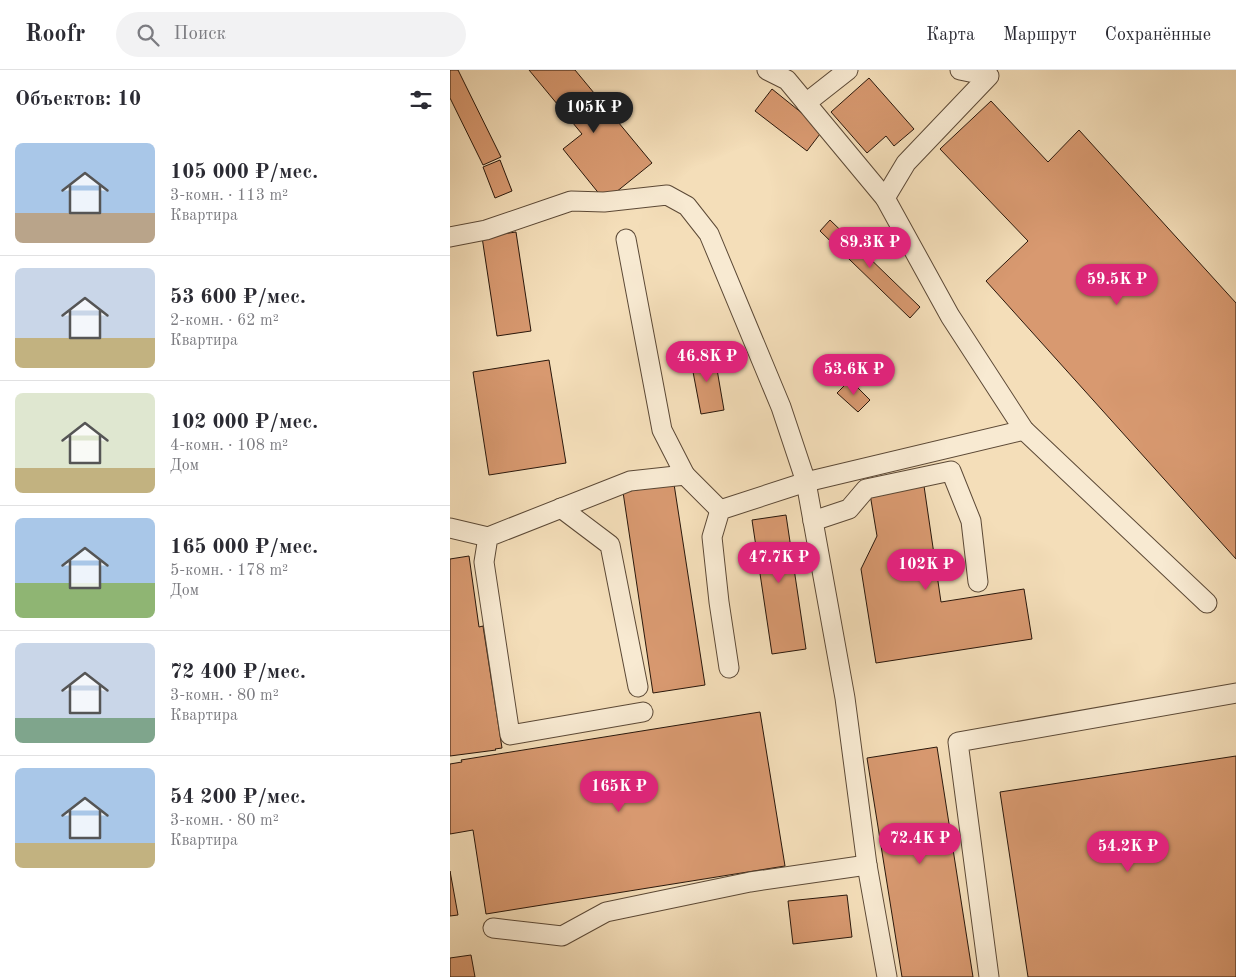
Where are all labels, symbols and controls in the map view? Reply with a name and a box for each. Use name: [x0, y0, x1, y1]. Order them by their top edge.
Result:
search box: [116, 12, 466, 57]
icon: search: [134, 21, 162, 49]
text: Roofr: [25, 23, 86, 47]
text: Поиск: [174, 25, 226, 44]
text: Карта: [926, 26, 975, 44]
text: Маршрут: [1003, 26, 1077, 44]
text: Сохранённые: [1105, 26, 1211, 44]
icon: filters: [407, 86, 435, 114]
text: Объектов: 10: [15, 89, 141, 110]
pin: 105K ₽: [553, 92, 635, 134]
text: 105K ₽: [566, 100, 622, 116]
text: 105 000 ₽/мес.: [170, 162, 318, 183]
icon: home: [55, 163, 115, 223]
text: 3-комн. · 113 m²: [170, 188, 288, 204]
text: Квартира: [170, 208, 238, 224]
pin: 89.3K ₽: [824, 226, 916, 269]
text: 89.3K ₽: [840, 235, 900, 251]
pin: 59.5K ₽: [1071, 264, 1163, 306]
text: 59.5K ₽: [1087, 272, 1147, 288]
text: 53 600 ₽/мес.: [170, 287, 306, 308]
icon: home: [55, 288, 115, 348]
text: 2-комн. · 62 m²: [170, 313, 279, 329]
text: Квартира: [170, 333, 238, 349]
pin: 46.8K ₽: [661, 340, 753, 383]
text: 46.8K ₽: [677, 349, 737, 365]
pin: 53.6K ₽: [808, 354, 900, 396]
text: 53.6K ₽: [824, 362, 884, 378]
text: 102 000 ₽/мес.: [170, 412, 318, 433]
icon: home: [55, 413, 115, 473]
text: 4-комн. · 108 m²: [170, 438, 288, 454]
text: Дом: [170, 458, 199, 474]
text: 165 000 ₽/мес.: [170, 537, 318, 558]
icon: home: [55, 538, 115, 598]
pin: 47.7K ₽: [733, 542, 825, 584]
pin: 102K ₽: [885, 548, 967, 591]
text: 47.7K ₽: [749, 550, 809, 566]
text: 102K ₽: [898, 557, 954, 573]
text: 5-комн. · 178 m²: [170, 563, 288, 579]
text: Дом: [170, 583, 199, 599]
text: 72 400 ₽/мес.: [170, 662, 306, 683]
icon: home: [55, 663, 115, 723]
text: 3-комн. · 80 m²: [170, 688, 279, 704]
text: Квартира: [170, 708, 238, 724]
pin: 165K ₽: [578, 770, 660, 813]
text: 165K ₽: [591, 779, 647, 795]
text: 54 200 ₽/мес.: [170, 787, 306, 808]
icon: home: [55, 788, 115, 848]
text: 3-комн. · 80 m²: [170, 813, 279, 829]
pin: 72.4K ₽: [874, 822, 966, 865]
pin: 54.2K ₽: [1082, 830, 1174, 873]
text: 72.4K ₽: [890, 831, 950, 847]
text: Квартира: [170, 833, 238, 849]
text: 54.2K ₽: [1098, 839, 1158, 855]

